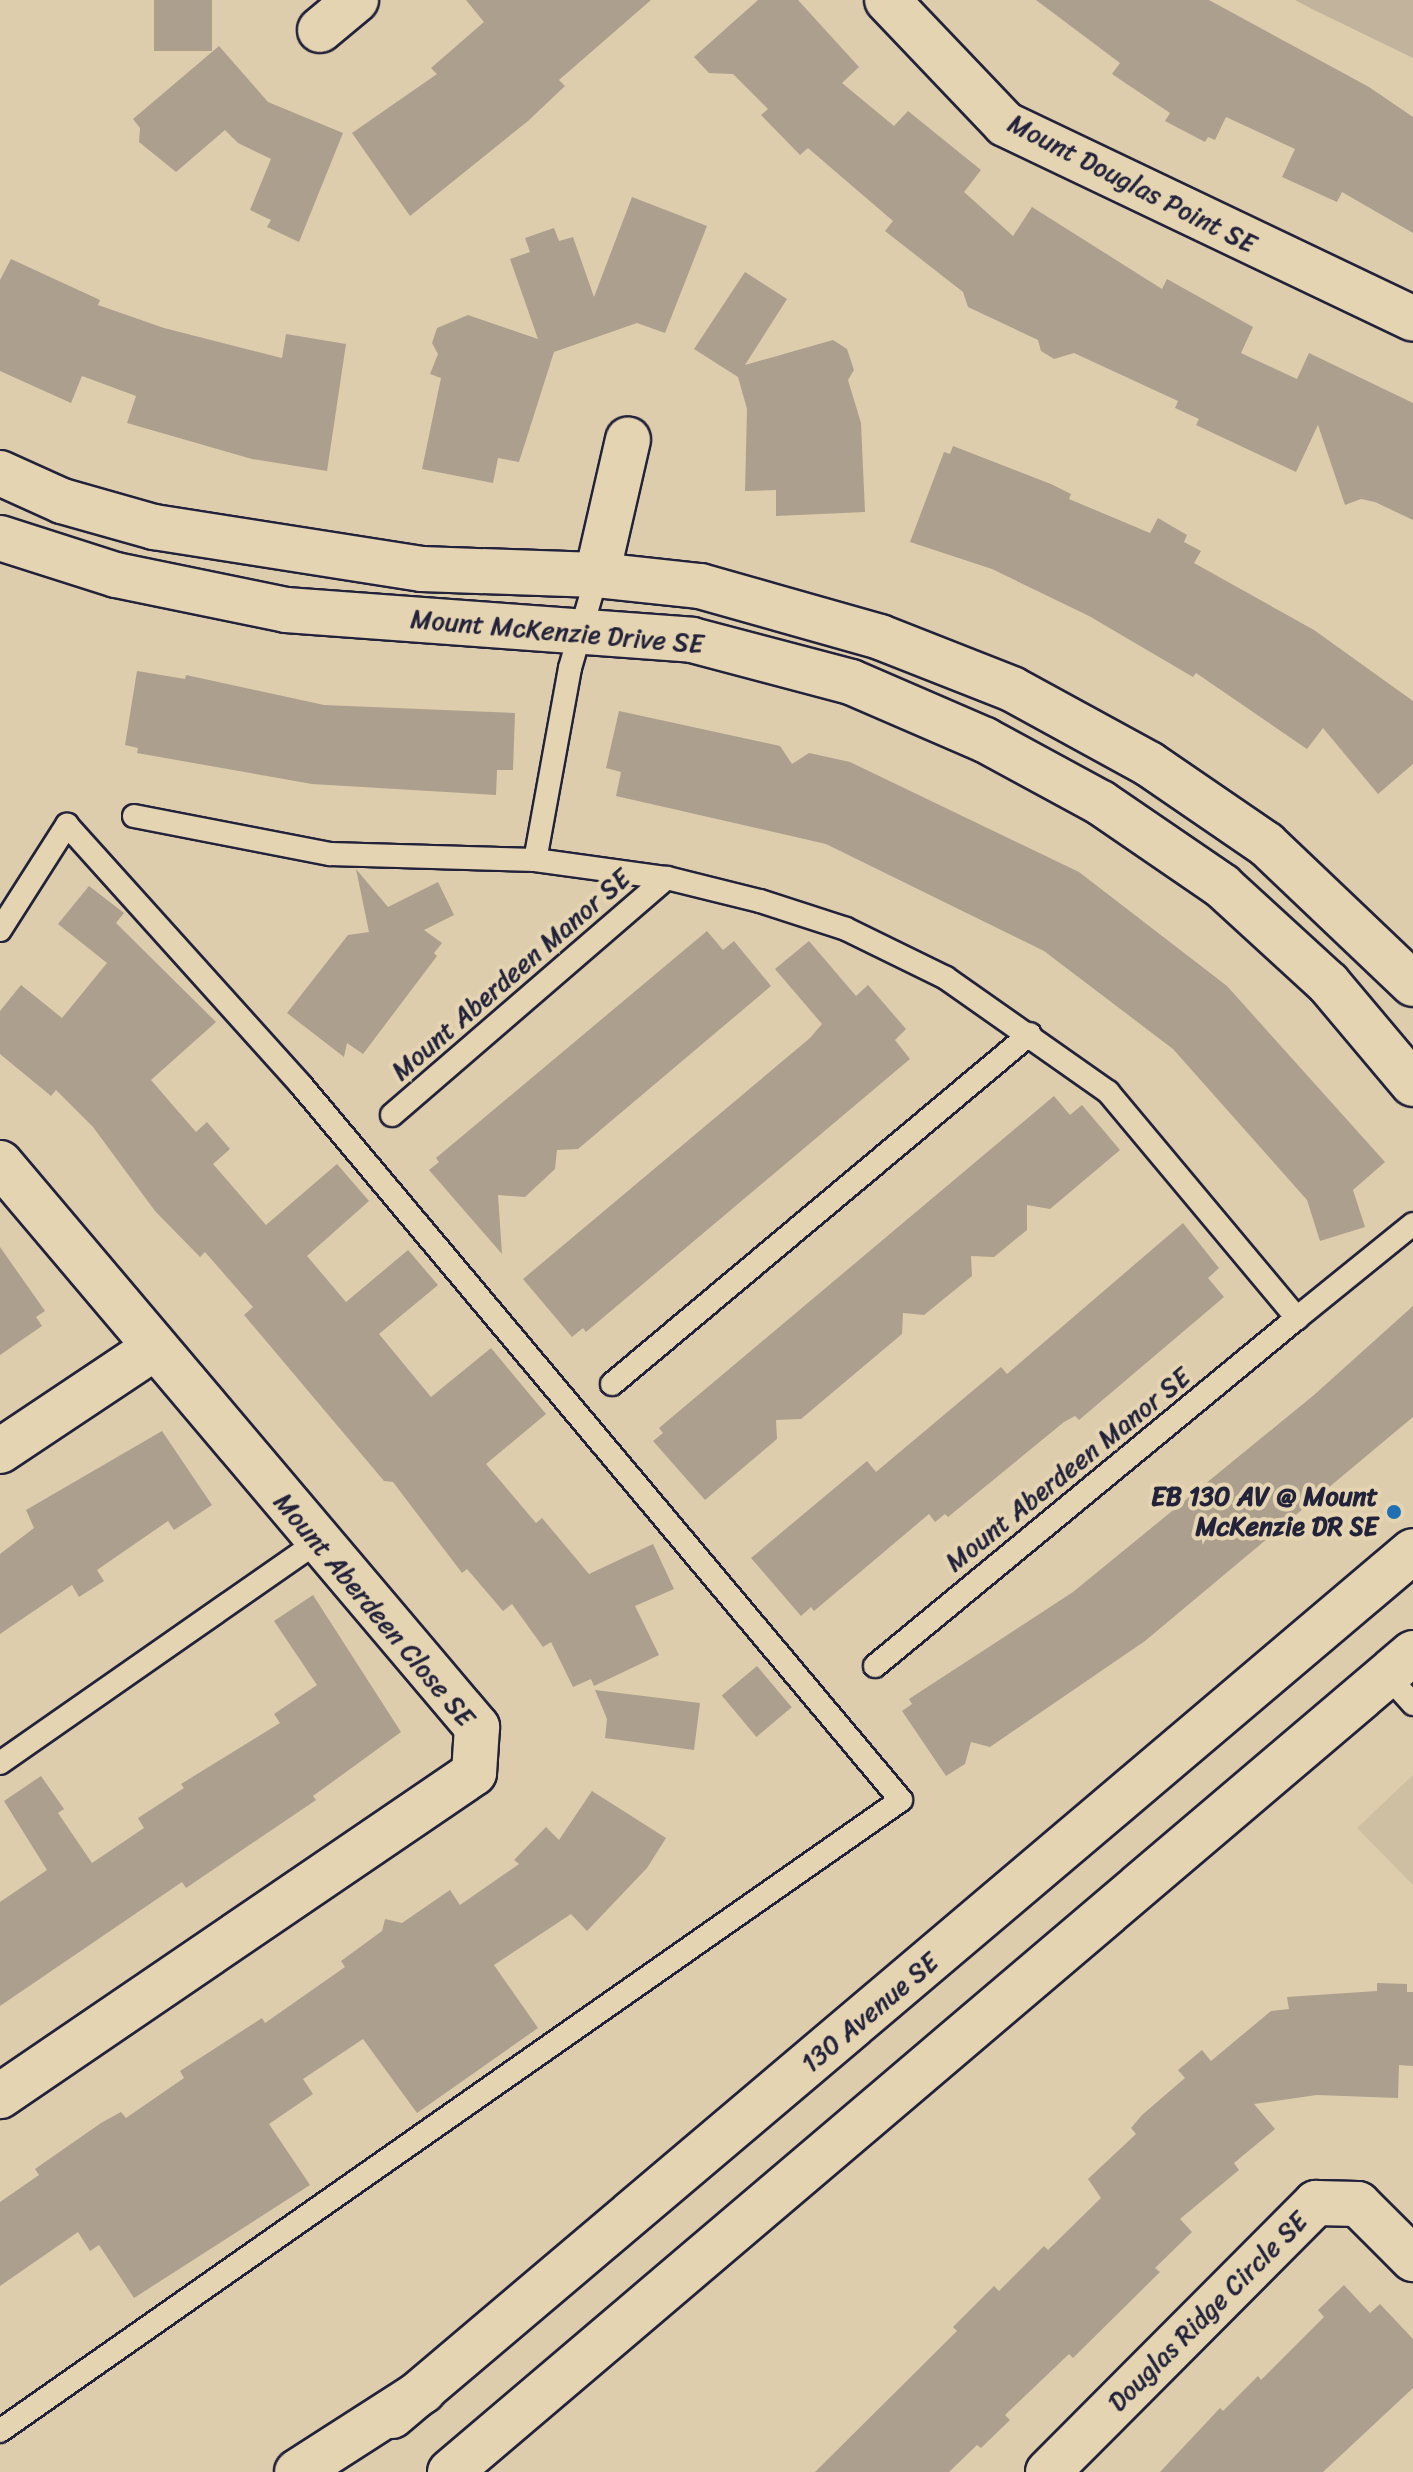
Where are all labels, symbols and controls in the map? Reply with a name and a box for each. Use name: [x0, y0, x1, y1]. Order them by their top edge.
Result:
street label: Mount Douglas Point SE: [1003, 108, 1261, 260]
street label: Mount McKenzie Drive SE: [410, 604, 704, 660]
street label: Mount Aberdeen Manor SE: [385, 863, 637, 1087]
street label: Mount Aberdeen Manor SE: [939, 1362, 1197, 1578]
place label: EB 130 AV @ Mount McKenzie DR SE: [1152, 1481, 1378, 1542]
street label: Mount Aberdeen Close SE: [267, 1487, 481, 1733]
marker: EB 130 AV @ Mount McKenzie DR SE: [1385, 1503, 1403, 1521]
street label: 130 Avenue SE: [795, 1947, 945, 2079]
street label: Douglas Ridge Circle SE: [1102, 2206, 1314, 2418]

